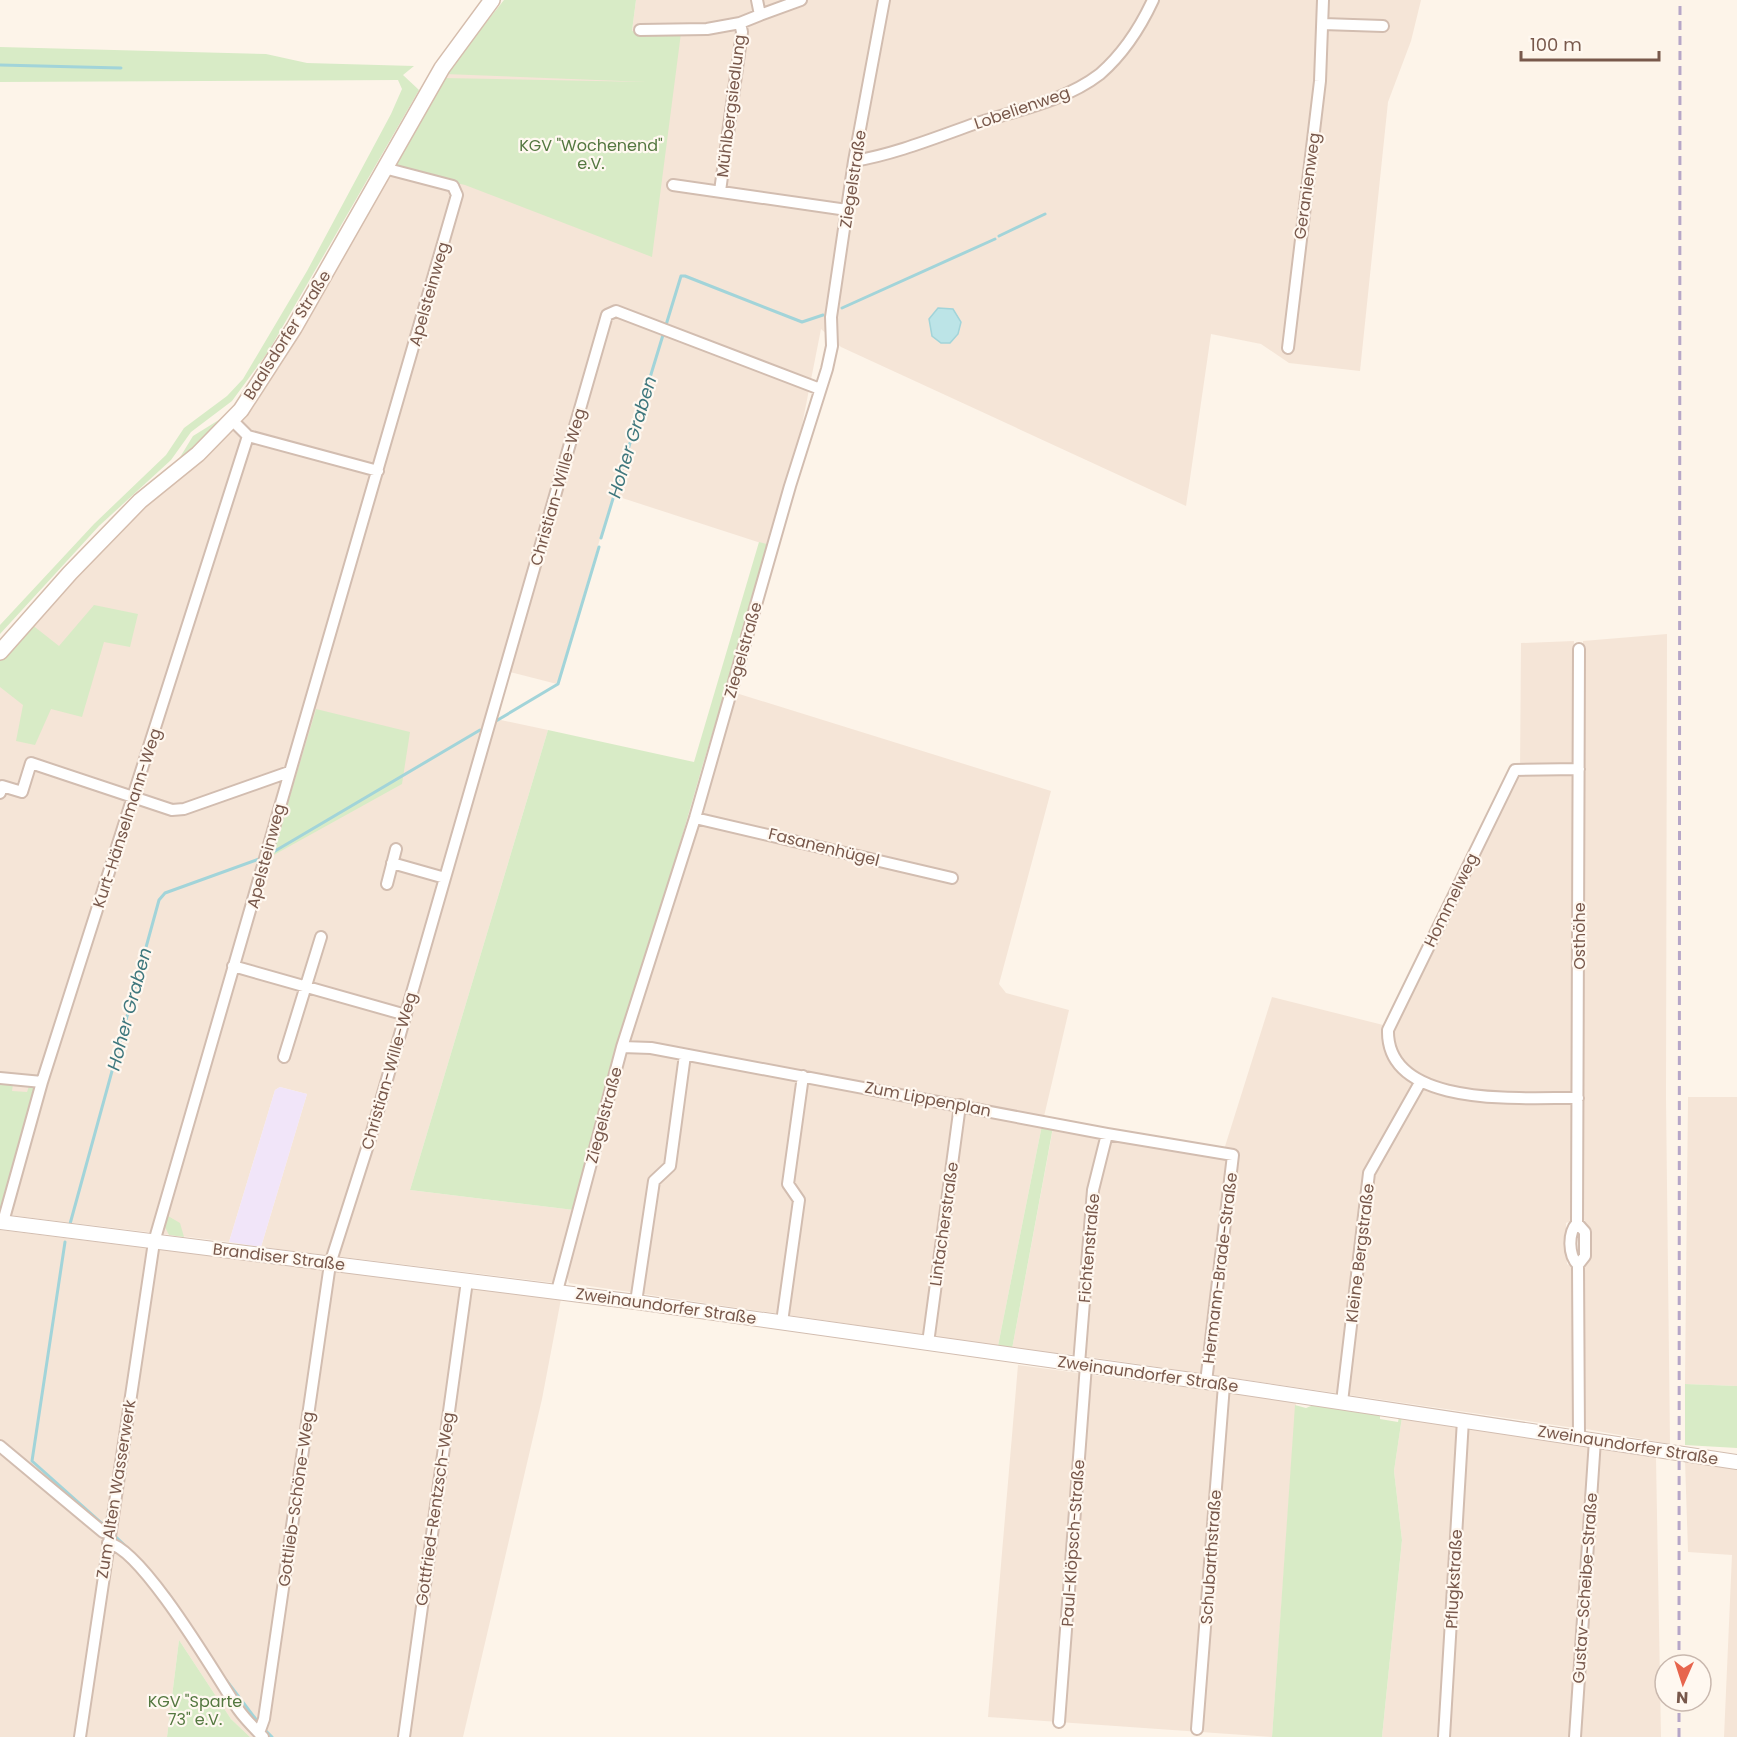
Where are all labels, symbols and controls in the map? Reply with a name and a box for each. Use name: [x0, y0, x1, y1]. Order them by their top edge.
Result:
scale bar: [1521, 24, 1659, 62]
text: 100 m: [1530, 32, 1582, 57]
street label: Mühlbergsiedlung: [711, 33, 751, 179]
street label: Lobelienweg: [971, 81, 1073, 135]
street label: Ziegelstraße: [834, 128, 872, 230]
street label: Geranienweg: [1288, 131, 1326, 241]
park label: KGV "Wochenend" e.V.: [519, 134, 663, 175]
street label: Apelsteinweg: [403, 239, 455, 349]
street label: Baalsdorfer Straße: [238, 266, 336, 404]
water label: Hoher Graben: [602, 373, 662, 501]
street label: Christian-Wille-Weg: [524, 405, 592, 569]
street label: Ziegelstraße: [718, 599, 768, 701]
street label: Kurt-Hänselmann-Weg: [87, 725, 167, 911]
street label: Apelsteinweg: [241, 801, 291, 911]
street label: Fasanenhügel: [766, 822, 882, 872]
street label: Hommelweg: [1418, 849, 1484, 951]
street label: Osthöhe: [1568, 902, 1591, 970]
water label: Hoher Graben: [101, 945, 157, 1073]
street label: Christian-Wille-Weg: [355, 989, 423, 1153]
street label: Ziegelstraße: [580, 1064, 628, 1166]
street label: Zum Lippenplan: [863, 1075, 993, 1123]
street label: Lintacherstraße: [924, 1160, 964, 1288]
street label: Hermann-Brade-Straße: [1197, 1171, 1243, 1365]
street label: Kleine Bergstraße: [1340, 1182, 1380, 1324]
street label: Fichtenstraße: [1073, 1192, 1105, 1304]
street label: Brandiser Straße: [212, 1237, 346, 1277]
street label: Zweinaundorfer Straße: [574, 1282, 758, 1330]
street label: Zweinaundorfer Straße: [1056, 1350, 1240, 1398]
street label: Zum Alten Wasserwerk: [90, 1397, 142, 1580]
street label: Gottlieb-Schöne-Weg: [272, 1410, 320, 1588]
street label: Gottfried-Rentzsch-Weg: [410, 1411, 460, 1607]
street label: Zweinaundorfer Straße: [1536, 1419, 1720, 1471]
street label: Paul-Klöpsch-Straße: [1056, 1459, 1090, 1627]
street label: Schubarthstraße: [1195, 1489, 1227, 1625]
street label: Gustav-Scheibe-Straße: [1567, 1492, 1603, 1684]
street label: Pflugkstraße: [1440, 1529, 1468, 1629]
north arrow: [1653, 1653, 1713, 1713]
text: N: [1676, 1686, 1689, 1709]
park label: KGV "Sparte 73" e.V.: [148, 1690, 242, 1731]

